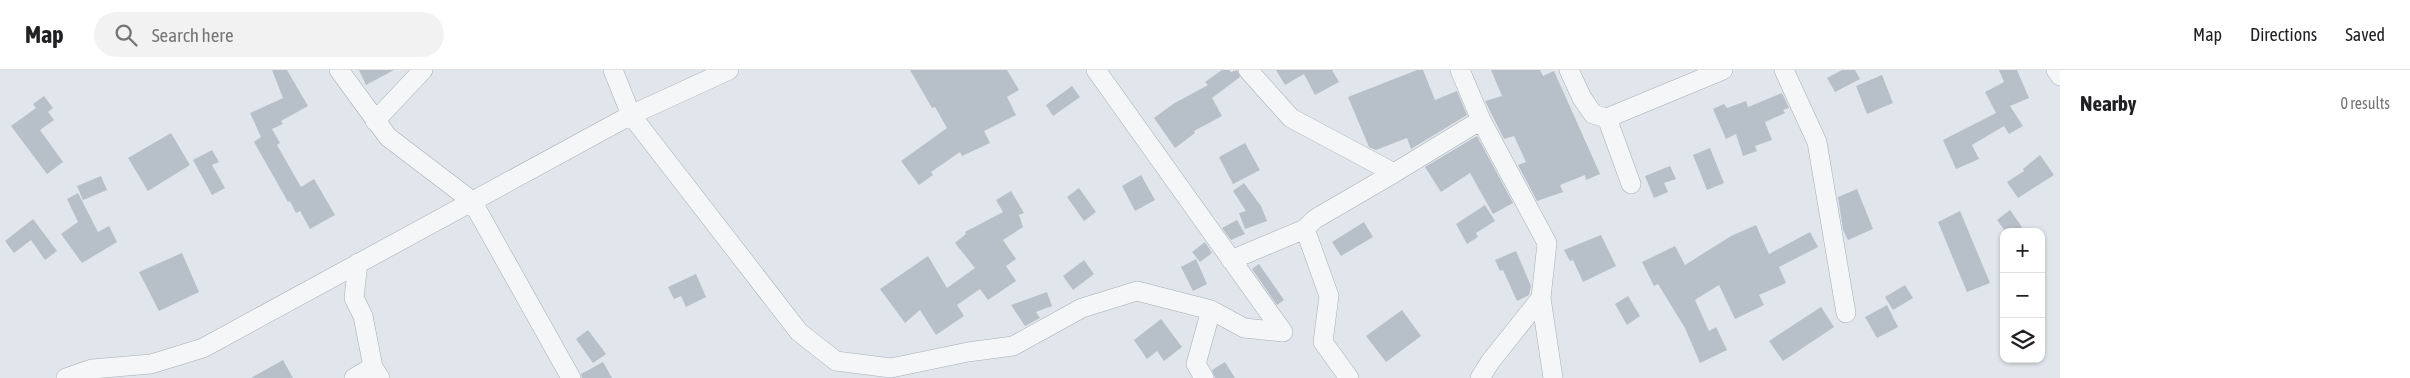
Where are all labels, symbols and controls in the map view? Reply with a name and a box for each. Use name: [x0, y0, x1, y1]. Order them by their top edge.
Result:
search box: [94, 12, 444, 57]
text: Map: [25, 21, 64, 48]
icon: search: [112, 21, 140, 49]
text: Search here: [152, 24, 234, 46]
text: Map: [2193, 24, 2222, 45]
text: Directions: [2250, 24, 2317, 45]
text: Saved: [2345, 24, 2385, 45]
text: Nearby: [2080, 91, 2136, 115]
text: 0 results: [2340, 94, 2390, 112]
map controls: [2000, 228, 2045, 363]
button: +: [2000, 228, 2045, 273]
button: −: [2000, 273, 2045, 318]
button: layers: [2000, 318, 2045, 363]

